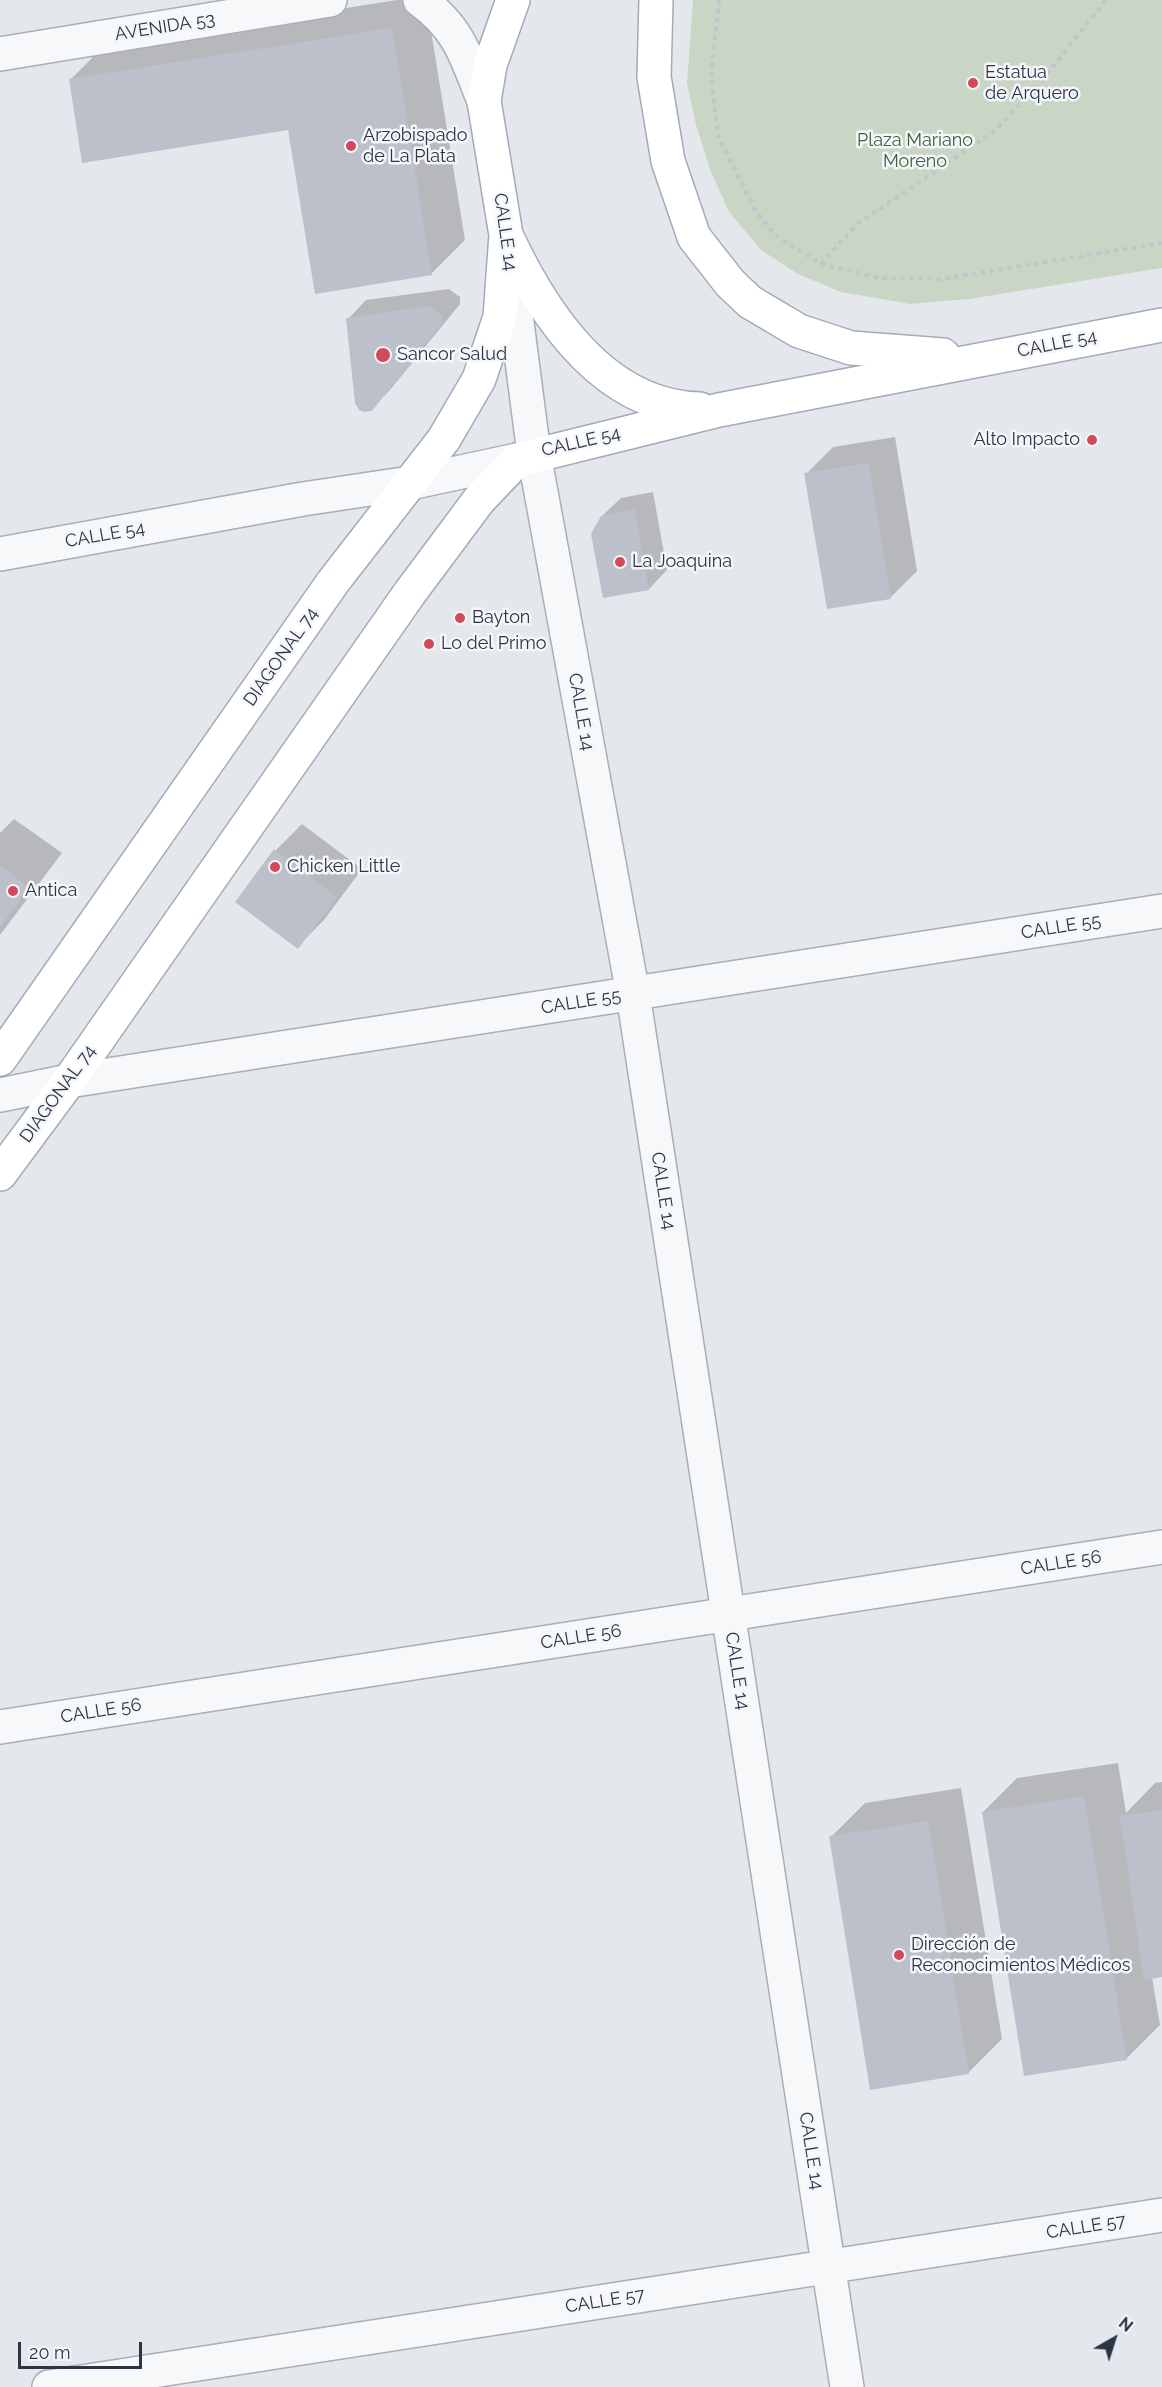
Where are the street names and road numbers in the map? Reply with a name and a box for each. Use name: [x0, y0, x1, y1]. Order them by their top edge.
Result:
street label: AVENIDA 53: [113, 8, 217, 46]
street label: CALLE 14: [489, 192, 521, 272]
street label: CALLE 54: [1015, 326, 1099, 362]
street label: CALLE 54: [539, 422, 623, 462]
street label: CALLE 54: [63, 517, 147, 553]
street label: DIAGONAL 74: [239, 604, 323, 710]
street label: CALLE 14: [564, 672, 598, 752]
street label: CALLE 55: [1020, 910, 1102, 944]
street label: CALLE 55: [540, 985, 622, 1019]
street label: DIAGONAL 74: [15, 1041, 101, 1147]
street label: CALLE 14: [646, 1151, 680, 1231]
street label: CALLE 56: [1019, 1546, 1103, 1580]
street label: CALLE 56: [539, 1620, 623, 1654]
street label: CALLE 14: [720, 1631, 754, 1711]
street label: CALLE 56: [59, 1694, 143, 1728]
street label: CALLE 14: [794, 2111, 828, 2191]
street label: CALLE 57: [1045, 2210, 1127, 2244]
street label: CALLE 57: [564, 2284, 646, 2318]

